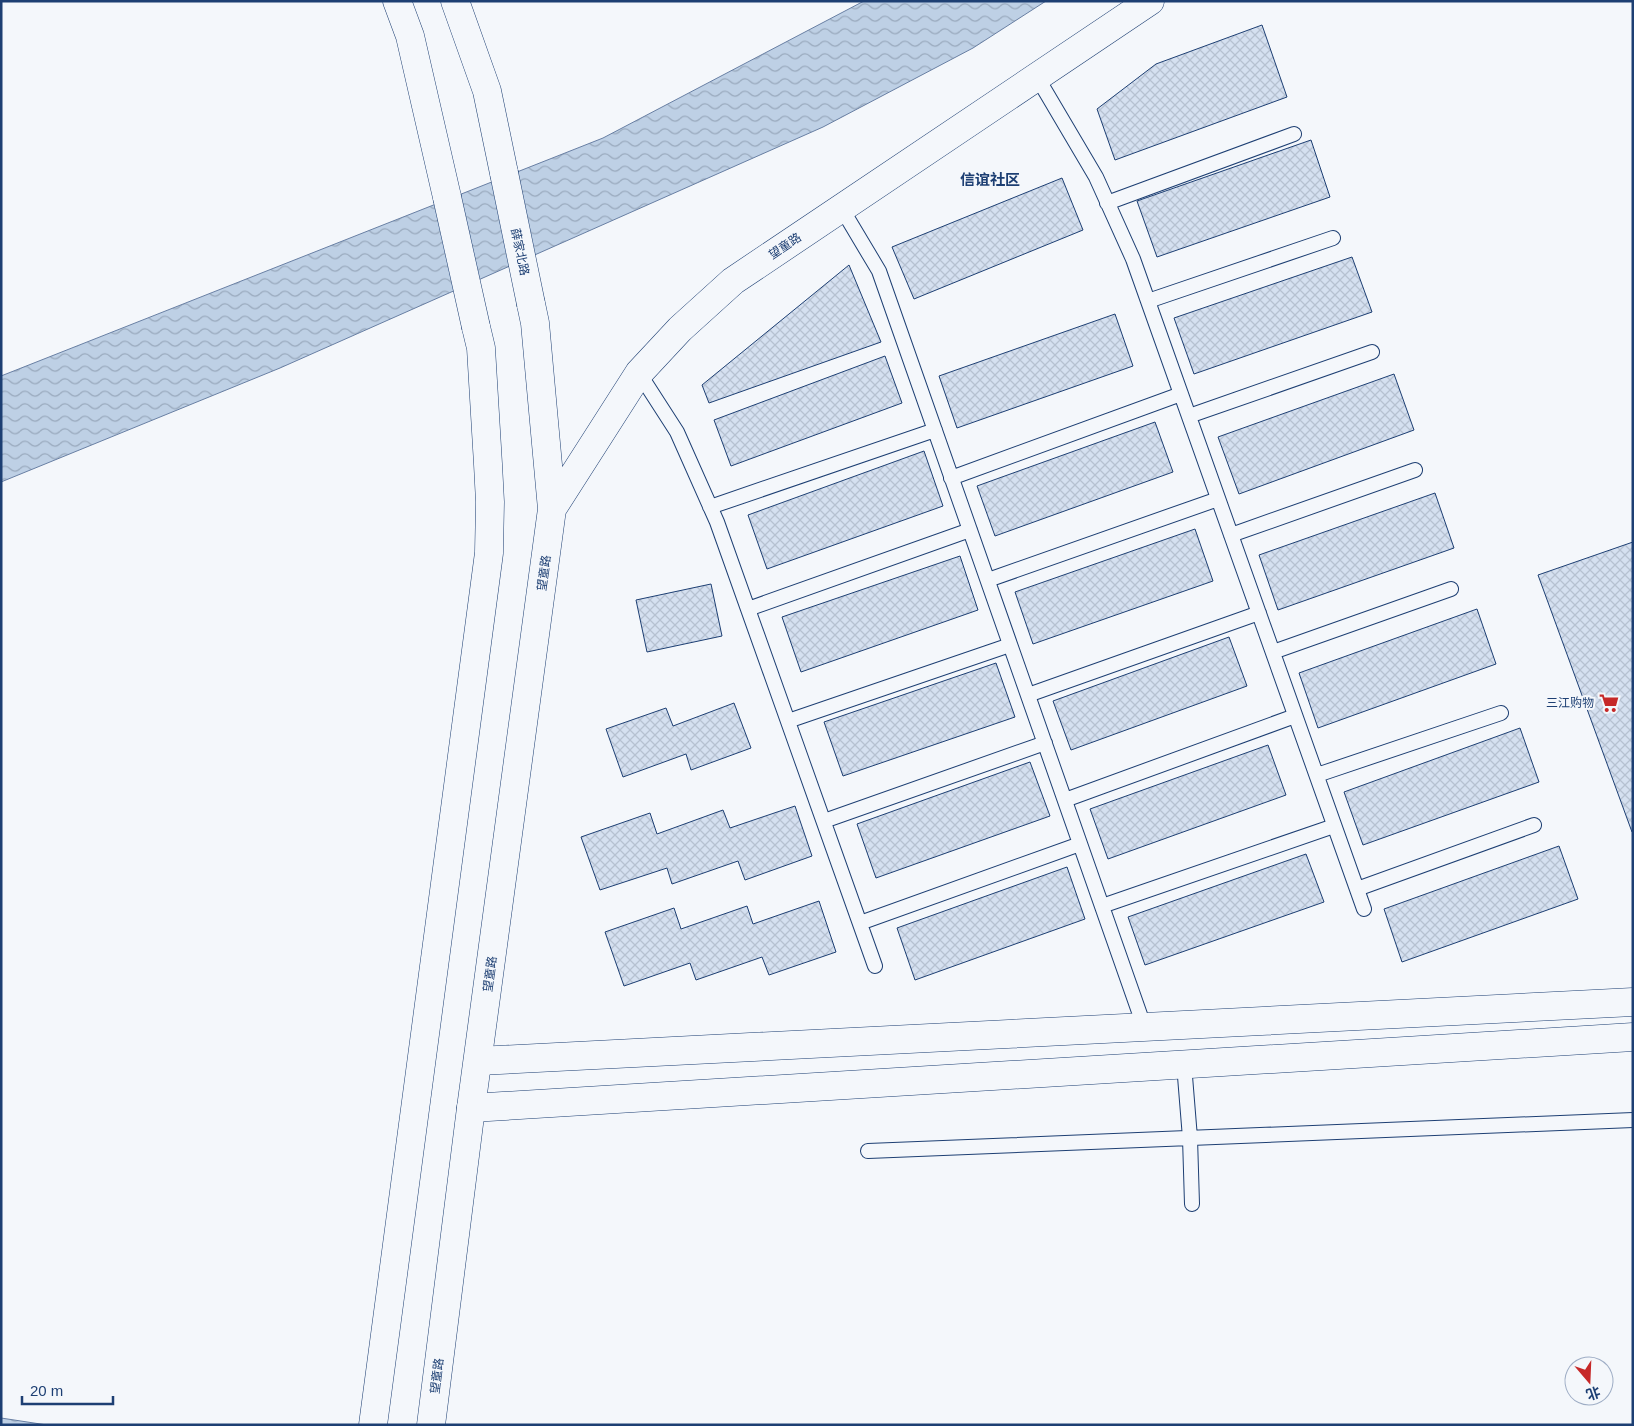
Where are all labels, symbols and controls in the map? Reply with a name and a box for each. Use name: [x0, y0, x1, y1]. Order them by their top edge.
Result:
district label: 信谊社区: [960, 171, 1020, 188]
street label: 薛家北路: [508, 227, 532, 277]
street label: 望童路: [766, 230, 804, 262]
street label: 望童路: [535, 554, 553, 592]
supermarket icon: 三江购物: [1598, 692, 1620, 714]
place label: 三江购物: [1546, 696, 1594, 710]
street label: 望童路: [481, 955, 499, 993]
north arrow: [1564, 1356, 1614, 1406]
street label: 望童路: [428, 1357, 446, 1395]
scale bar: [22, 1374, 114, 1406]
text: 20 m: [30, 1382, 63, 1399]
text: 北: [1584, 1383, 1602, 1403]

